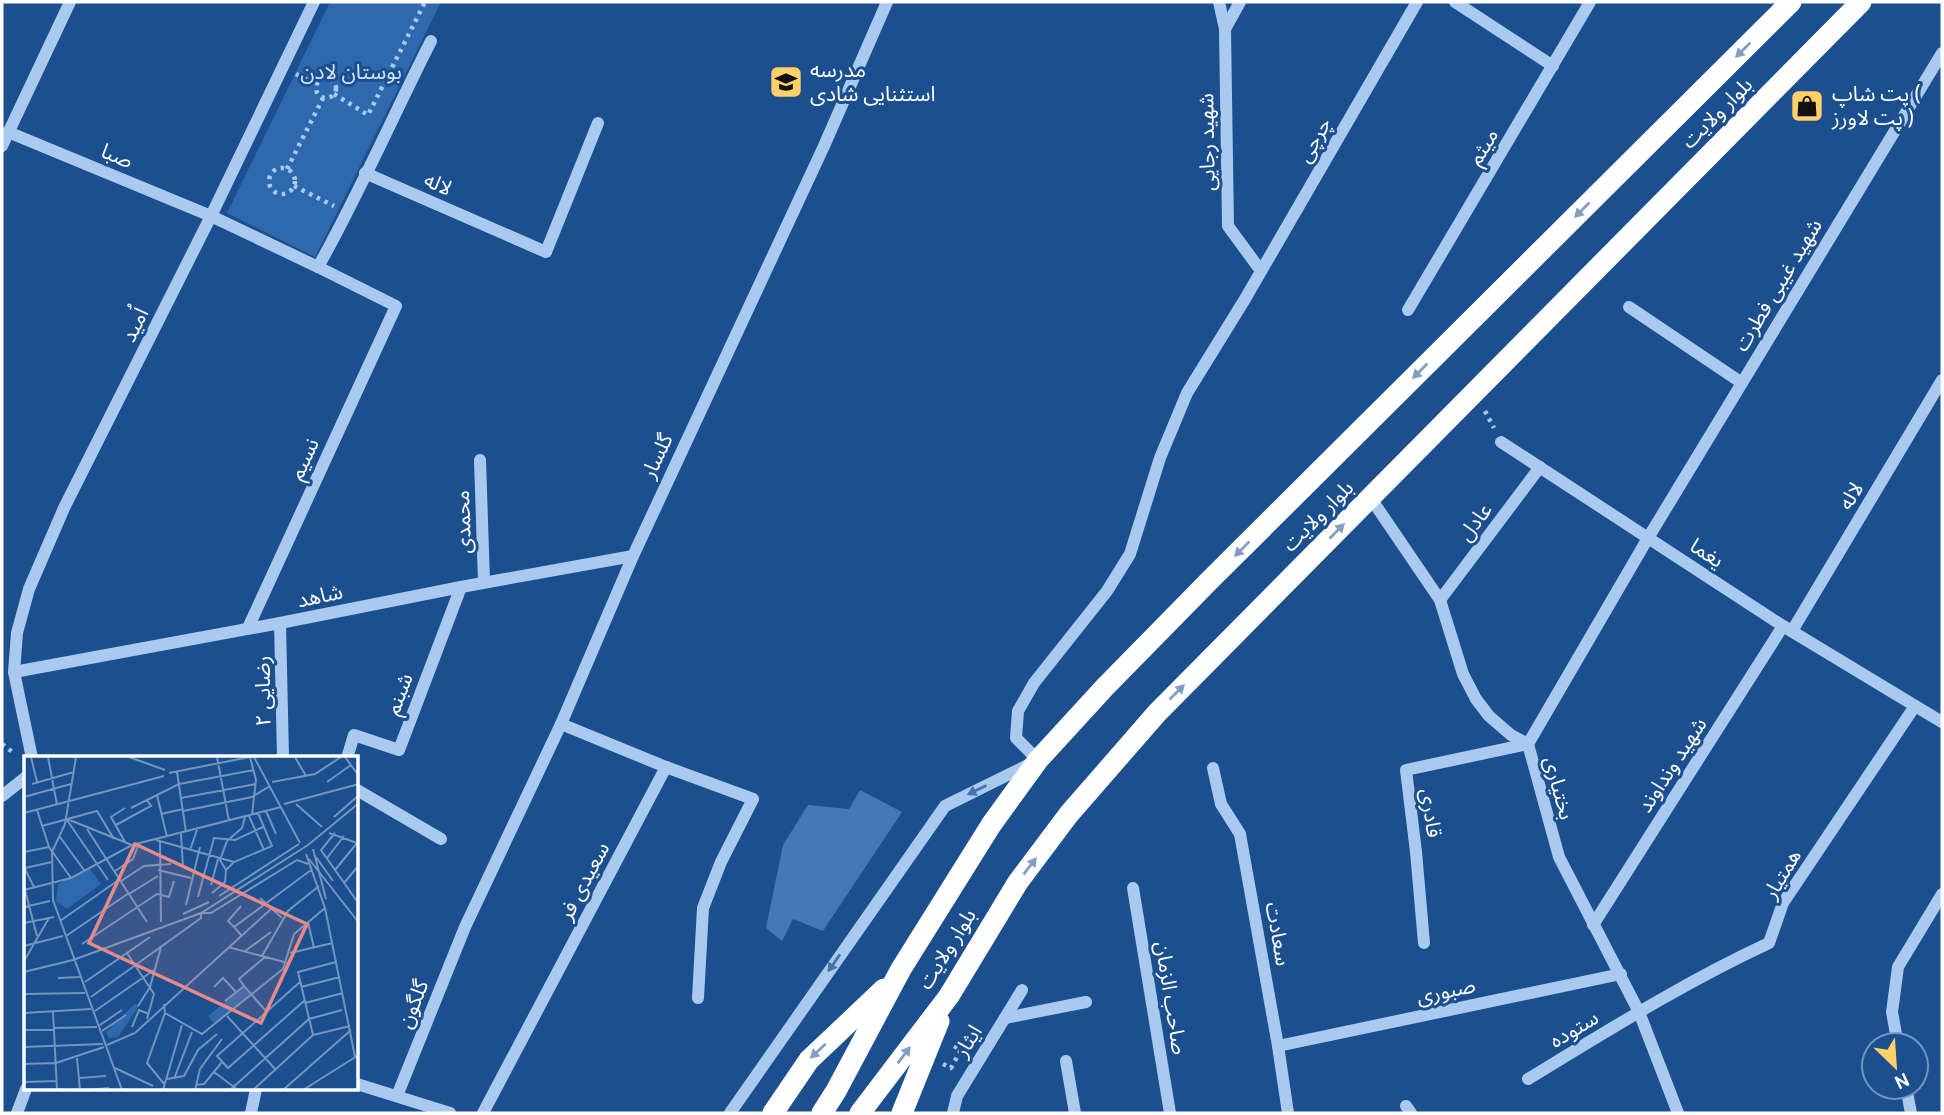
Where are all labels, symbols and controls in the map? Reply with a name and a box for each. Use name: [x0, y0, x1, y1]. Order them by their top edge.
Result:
one-way arrow: [1735, 41, 1751, 58]
place label: مدرسه استثنایی شادی: [810, 57, 935, 106]
park label: بوستان لادن: [300, 59, 402, 84]
school or university icon: مدرسه استثنایی شادی: [767, 63, 805, 101]
street label: بلوار ولایت: [1676, 72, 1757, 153]
place label: پت شاپ ( پت لاورز ): [1831, 81, 1921, 131]
shop icon: پت شاپ ( پت لاورز ): [1788, 87, 1826, 125]
street label: شهید رجایی: [1193, 93, 1220, 191]
street label: چرچی: [1291, 113, 1337, 167]
street label: میثم: [1462, 124, 1506, 171]
street label: صبا: [97, 138, 137, 173]
street label: لاله: [420, 166, 456, 201]
one-way arrow: [1573, 202, 1590, 219]
street label: شهید غیبی فطرت: [1728, 214, 1827, 356]
street label: اُمید: [114, 303, 153, 346]
one-way arrow: [1412, 362, 1429, 379]
street label: گلسار: [635, 429, 678, 483]
street label: نسیم: [283, 434, 327, 485]
street label: بلوار ولایت: [1277, 475, 1358, 556]
street label: لاله: [1833, 477, 1868, 514]
street label: محمدی: [449, 490, 476, 554]
street label: عادل: [1452, 498, 1497, 546]
one-way arrow: [1328, 523, 1345, 539]
street label: یغما: [1686, 532, 1729, 573]
one-way arrow: [1233, 540, 1250, 557]
street label: شاهد: [295, 579, 345, 613]
street label: رضایی ۲: [249, 655, 276, 727]
street label: شبنم: [379, 669, 421, 719]
one-way arrow: [1169, 684, 1186, 701]
street label: شهید ونداوند: [1632, 713, 1712, 817]
street label: بختیاری: [1539, 753, 1580, 822]
inset map: [24, 756, 359, 1090]
one-way arrow: [967, 785, 987, 796]
street label: قادری: [1416, 787, 1447, 839]
street label: سعیدی فر: [552, 837, 615, 925]
street label: همتیار: [1757, 844, 1806, 904]
one-way arrow: [1023, 856, 1037, 875]
street label: سعادت: [1261, 900, 1296, 968]
street label: بلوار ولایت: [912, 904, 981, 994]
street label: صاحب الزمان: [1150, 939, 1193, 1056]
one-way arrow: [827, 954, 841, 972]
street label: صبوری: [1414, 972, 1478, 1009]
street label: گلگون: [392, 976, 434, 1032]
street label: ستوده: [1545, 1004, 1603, 1053]
street label: ایثار: [948, 1020, 987, 1062]
north arrow: [1860, 1031, 1930, 1101]
one-way arrow: [810, 1043, 827, 1059]
one-way arrow: [896, 1046, 911, 1064]
text: N: [1891, 1068, 1913, 1094]

